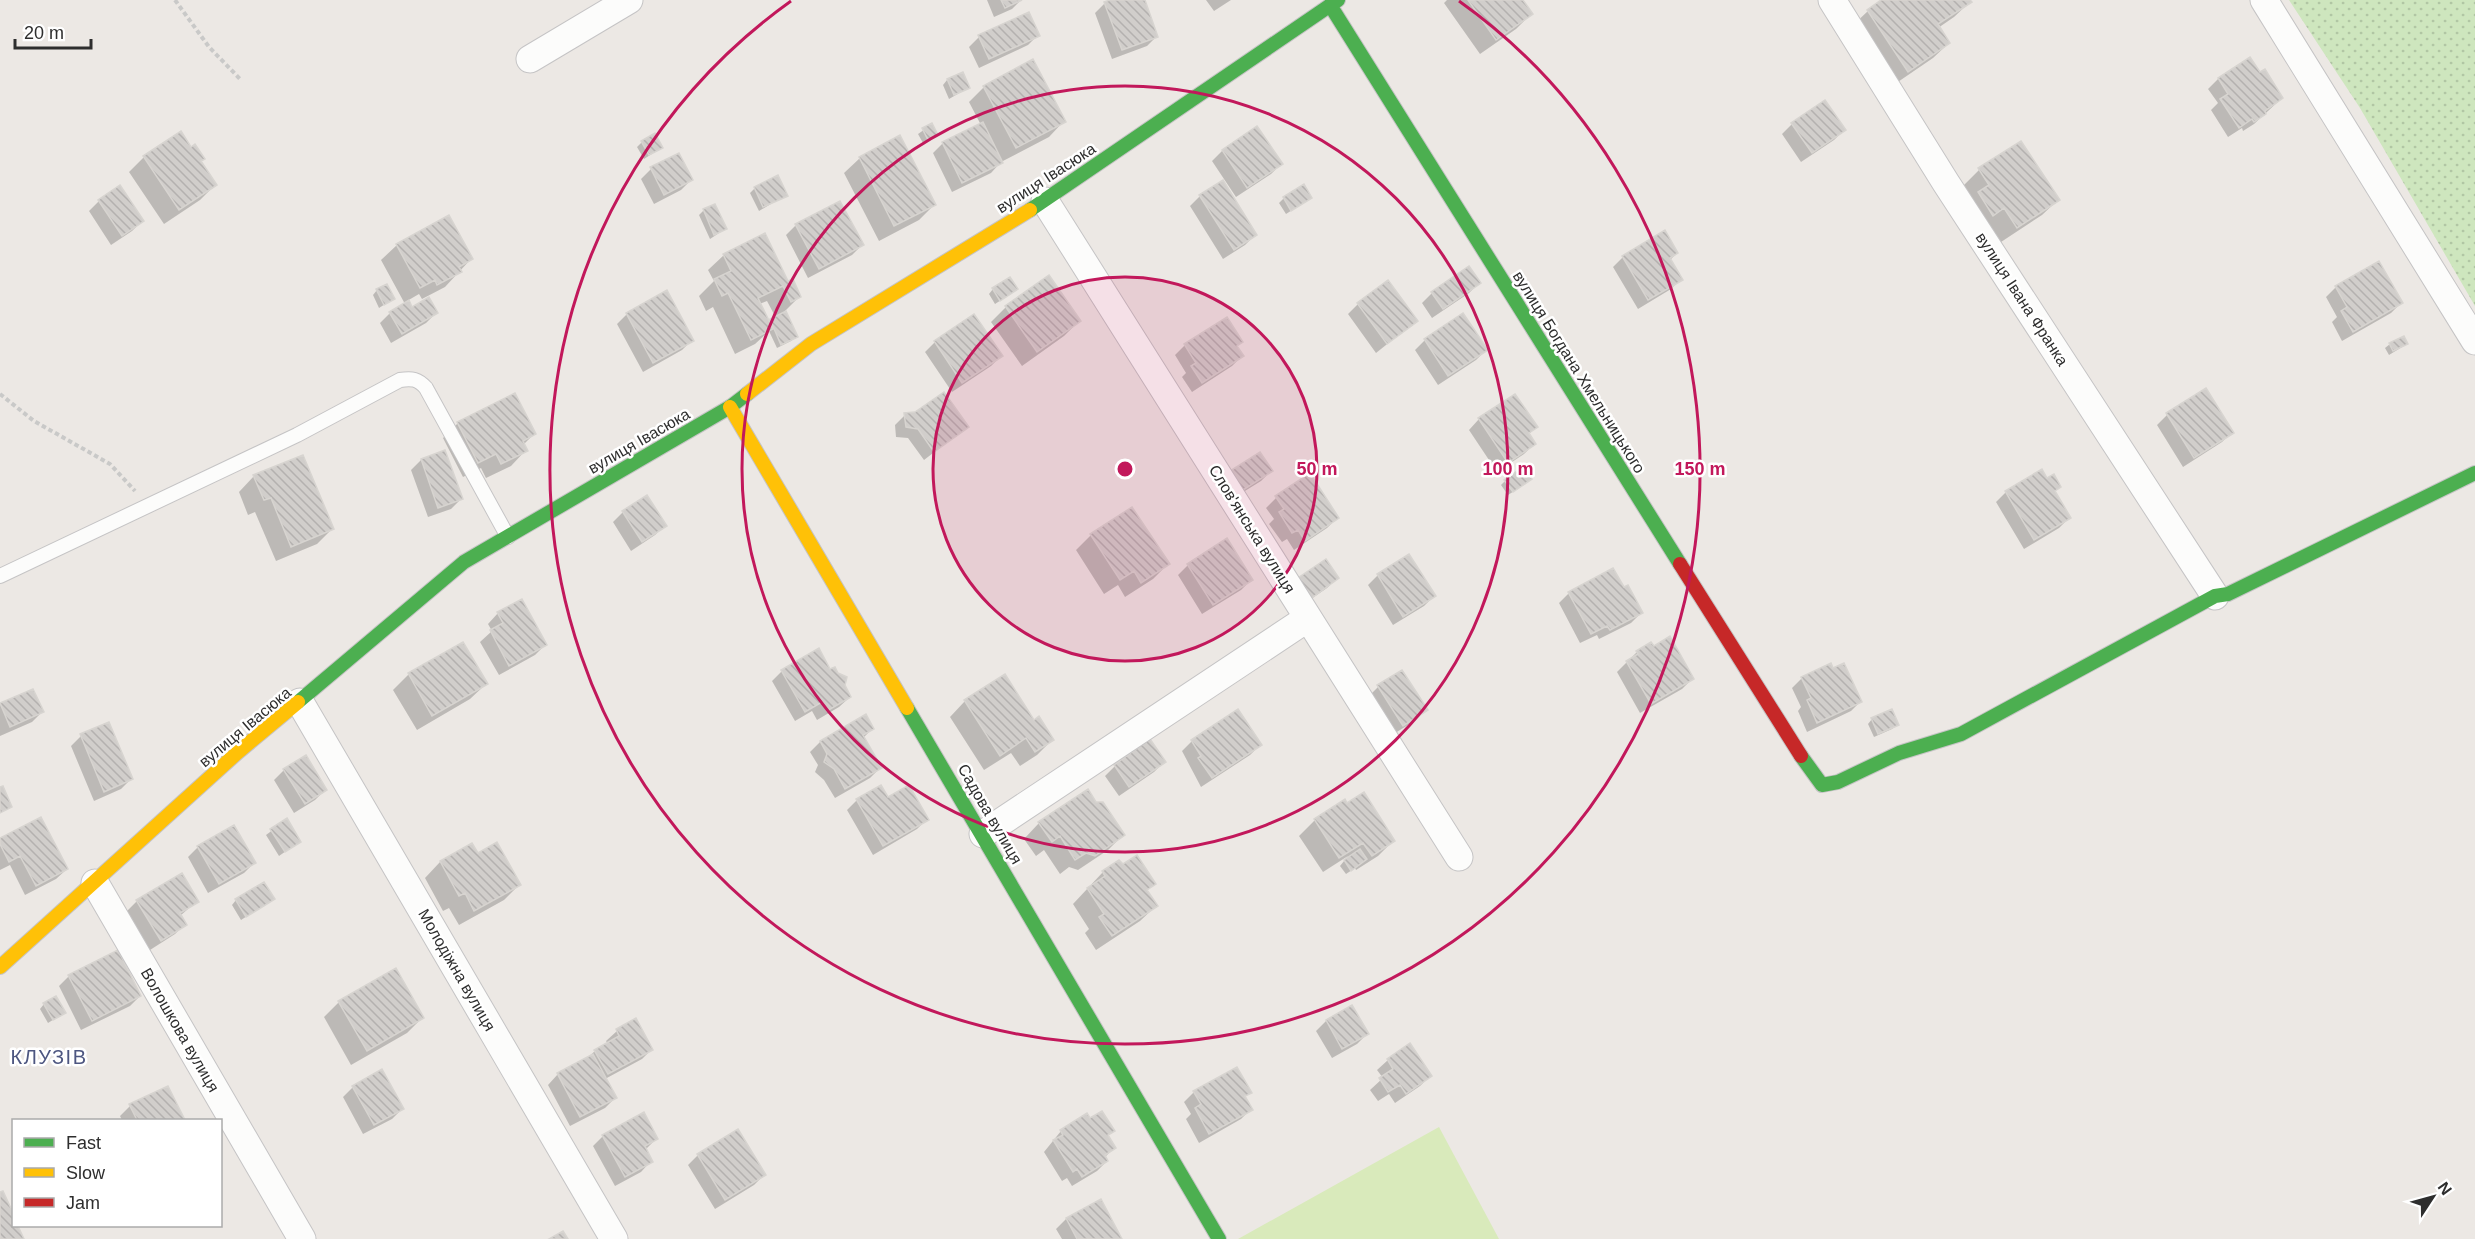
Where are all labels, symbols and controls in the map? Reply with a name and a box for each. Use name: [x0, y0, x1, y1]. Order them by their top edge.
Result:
scale bar: [15, 12, 92, 50]
text: 20 m: [24, 23, 64, 43]
street label: вулиця Івасюка: [993, 140, 1099, 216]
street label: вулиця Івана Франка: [1973, 229, 2071, 369]
street label: вулиця Богдана Хмельницького: [1510, 268, 1648, 476]
street label: вулиця Івасюка: [585, 405, 693, 477]
centre of rings: [1115, 459, 1135, 479]
text: 50 m: [1296, 459, 1338, 479]
text: 100 m: [1482, 459, 1534, 479]
text: 150 m: [1674, 459, 1726, 479]
street label: Слов'янська вулиця: [1206, 462, 1298, 596]
street label: вулиця Івасюка: [196, 684, 294, 770]
street label: Садова вулиця: [955, 761, 1025, 867]
street label: Молодіжна вулиця: [415, 906, 499, 1034]
street label: Волошкова вулиця: [138, 965, 222, 1095]
district label: КЛУЗІВ: [10, 1046, 88, 1068]
legend: [12, 1119, 222, 1227]
text: Fast: [66, 1133, 101, 1153]
text: Slow: [66, 1163, 106, 1183]
north arrow: [2403, 1167, 2463, 1227]
text: N: [2434, 1179, 2455, 1198]
text: Jam: [66, 1193, 100, 1213]

